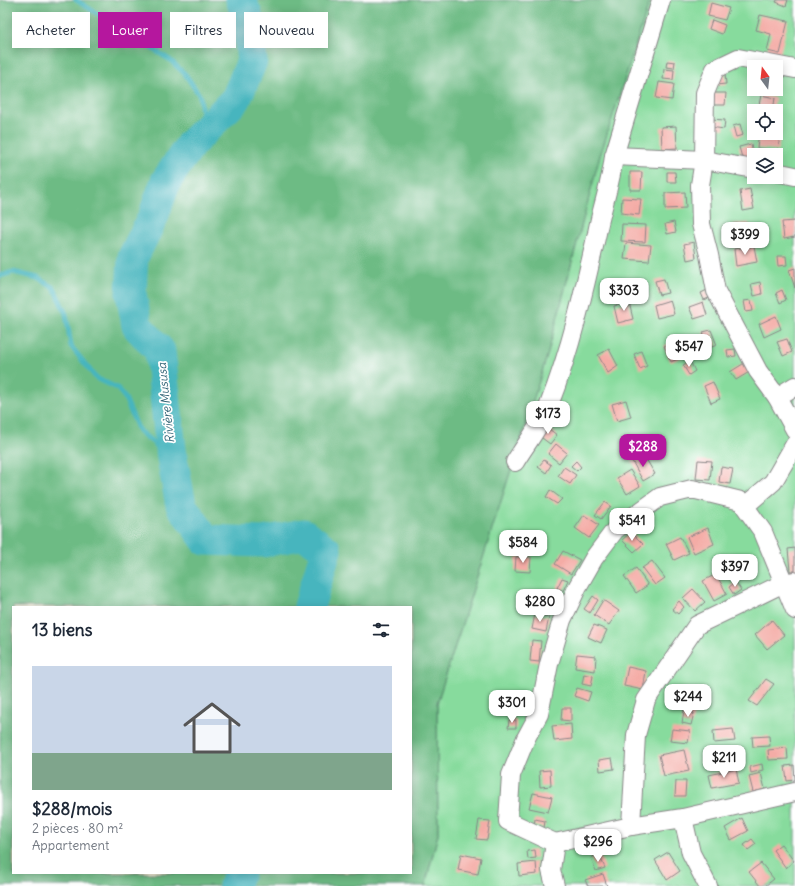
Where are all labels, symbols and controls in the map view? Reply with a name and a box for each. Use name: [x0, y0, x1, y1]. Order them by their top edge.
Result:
chip: Acheter: [12, 12, 90, 48]
chip: Louer: [98, 12, 162, 48]
chip: Filtres: [170, 12, 236, 48]
chip: Nouveau: [244, 12, 328, 48]
north arrow: [747, 60, 783, 96]
map controls: [747, 60, 783, 184]
button: locate: [747, 104, 783, 140]
button: layers: [747, 148, 783, 184]
pin: $399: [721, 222, 769, 256]
text: $399: [730, 226, 760, 243]
pin: $303: [600, 278, 648, 312]
text: $303: [609, 282, 639, 299]
pin: $547: [665, 334, 713, 368]
text: $547: [675, 338, 703, 355]
water label: Rivière Mususa: [154, 361, 177, 444]
pin: $173: [524, 401, 572, 435]
text: $173: [535, 405, 561, 422]
pin: $288: [619, 434, 667, 468]
text: $288: [628, 438, 658, 455]
pin: $541: [608, 508, 656, 542]
text: $541: [618, 512, 646, 529]
pin: $584: [499, 530, 547, 564]
text: $584: [508, 534, 538, 551]
pin: $397: [711, 554, 759, 588]
text: $397: [721, 558, 749, 575]
pin: $280: [516, 589, 564, 623]
text: $280: [525, 593, 555, 610]
text: 13 biens: [32, 619, 92, 641]
icon: filters: [370, 619, 392, 641]
pin: $244: [664, 684, 712, 718]
text: $244: [673, 688, 703, 705]
pin: $301: [488, 690, 536, 724]
icon: home: [176, 692, 248, 764]
text: $301: [498, 694, 526, 711]
pin: $211: [700, 745, 748, 779]
text: $211: [712, 749, 736, 766]
text: $288/mois: [32, 798, 112, 820]
text: 2 pièces · 80 m²: [32, 820, 123, 837]
pin: $296: [574, 829, 622, 863]
text: $296: [583, 833, 613, 850]
text: Appartement: [32, 837, 109, 854]

